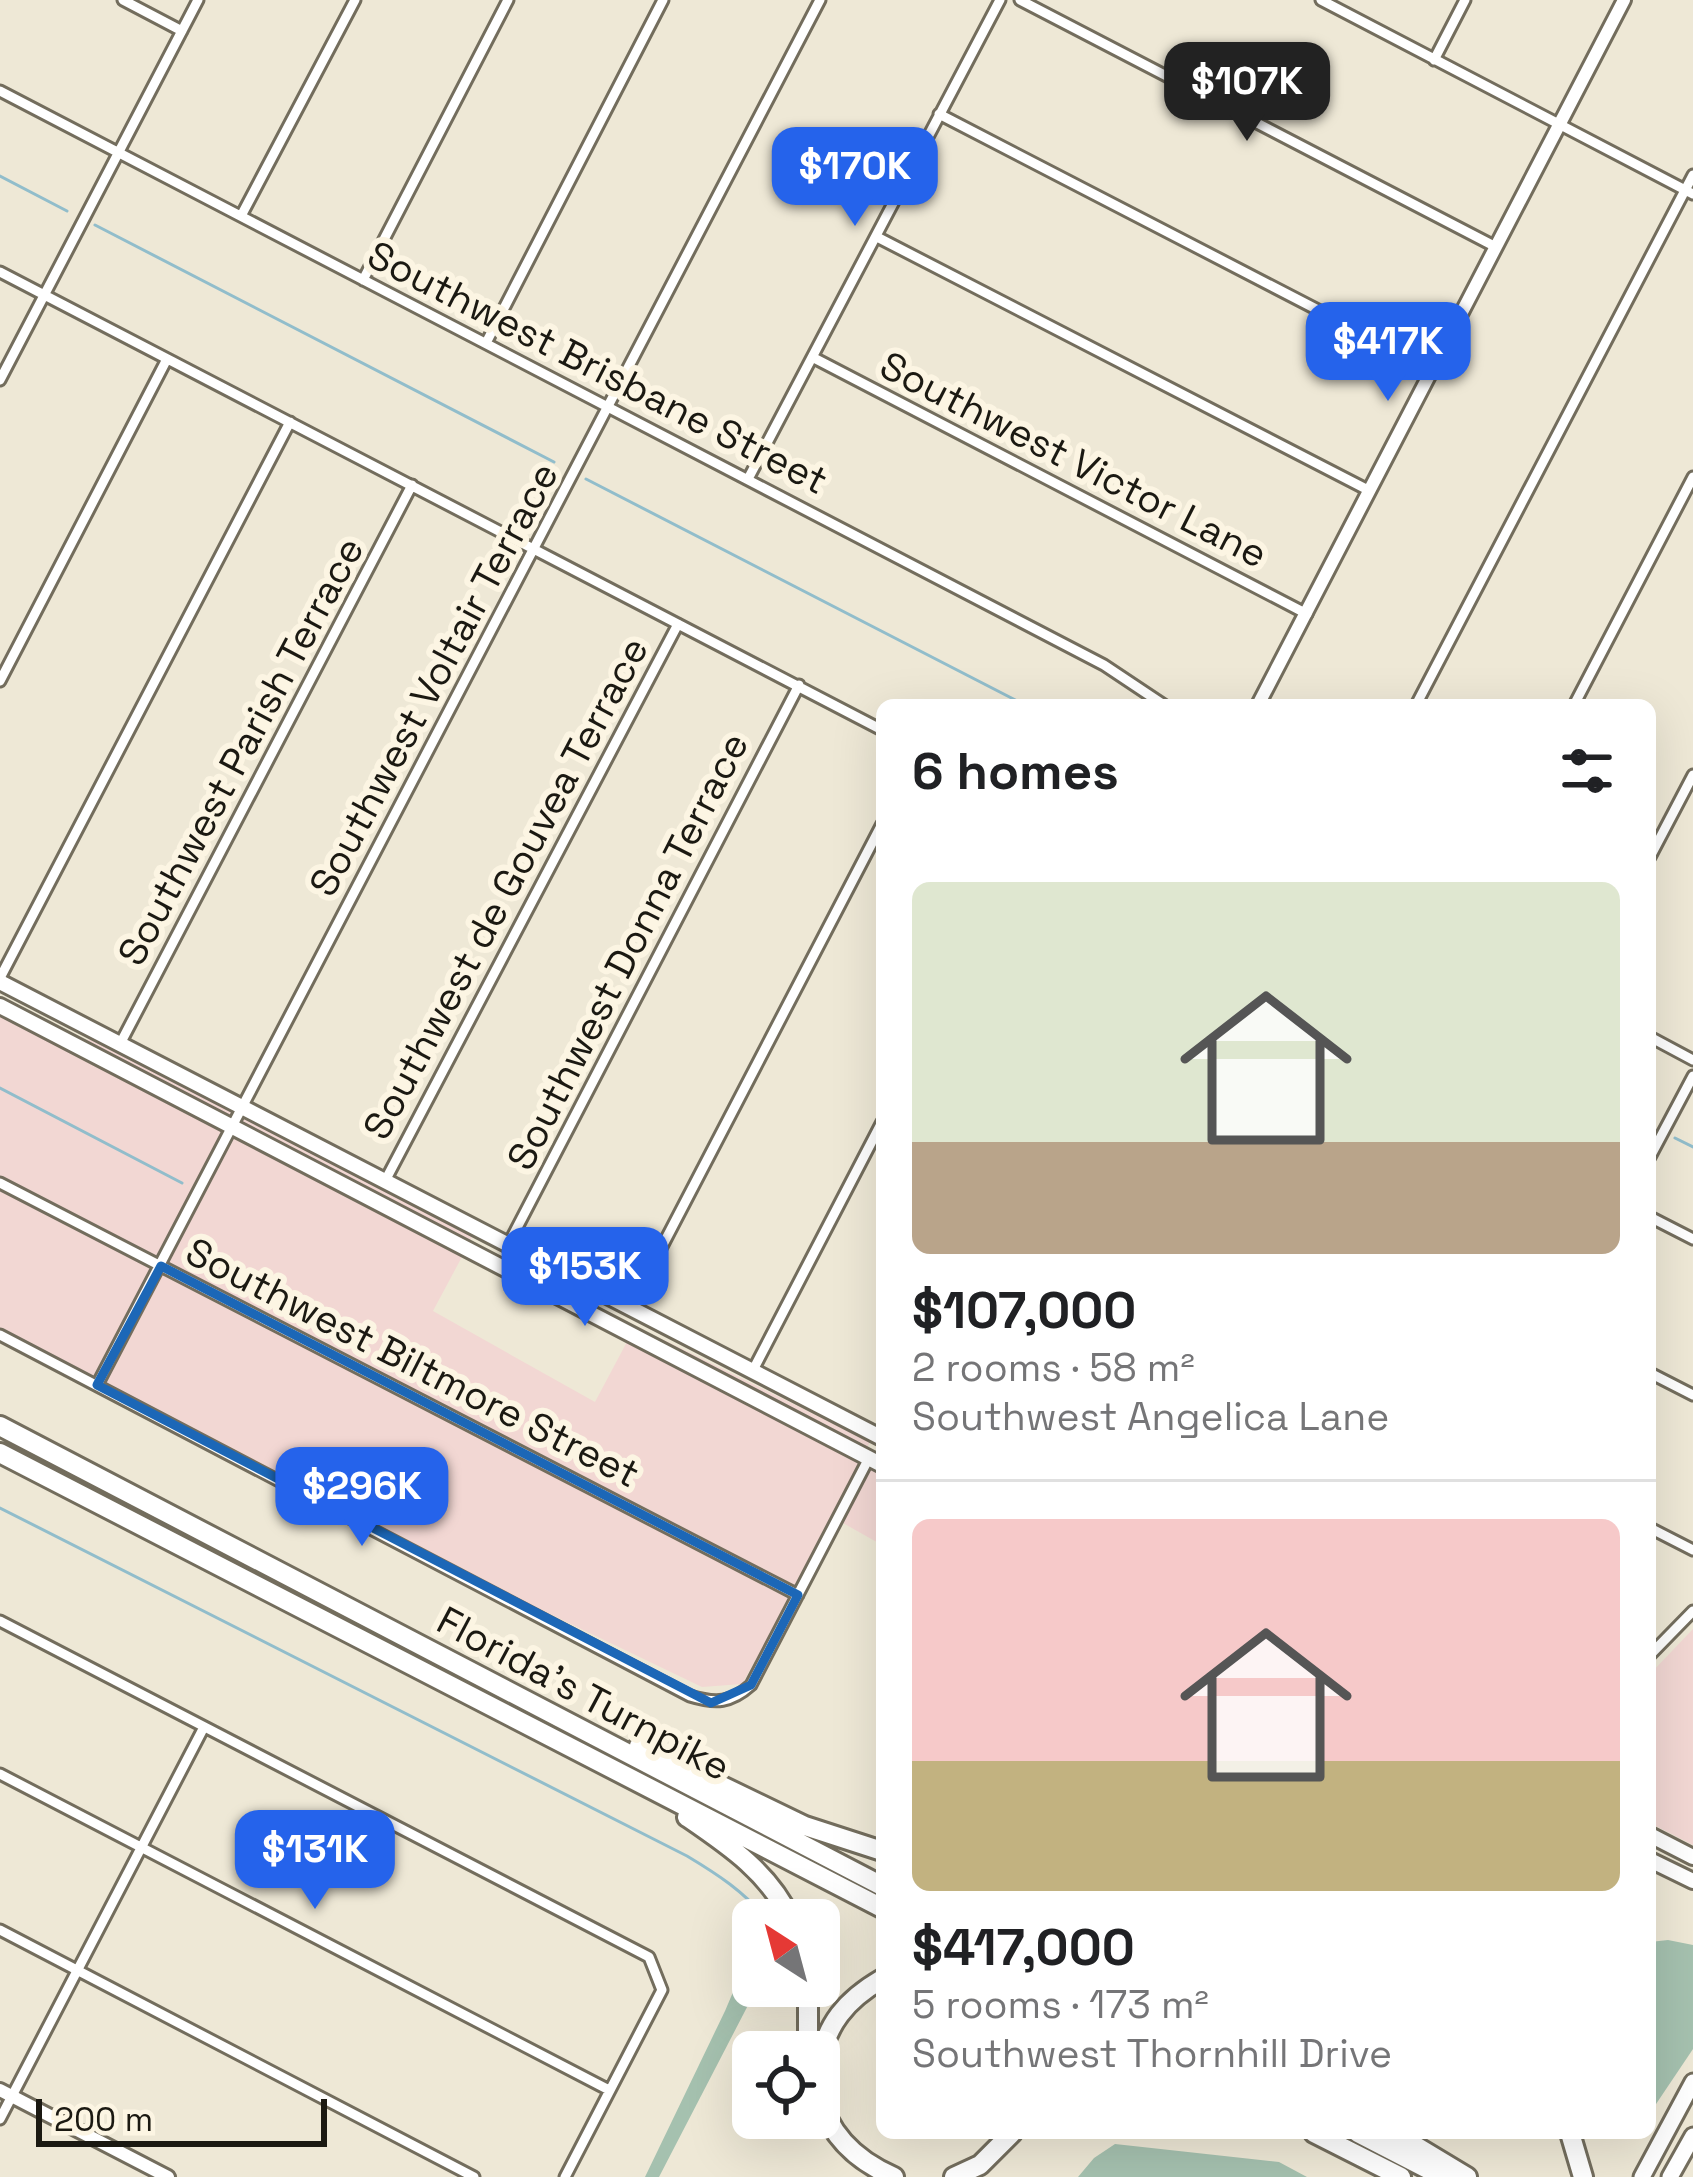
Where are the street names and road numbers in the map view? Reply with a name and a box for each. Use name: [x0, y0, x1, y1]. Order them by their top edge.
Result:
street label: Southwest Brisbane Street: [359, 230, 836, 505]
street label: Southwest Victor Lane: [872, 340, 1276, 578]
street label: Southwest Voltair Terrace: [298, 454, 569, 904]
street label: Southwest Parish Terrace: [107, 529, 374, 974]
street label: Southwest de Gouvea Terrace: [352, 629, 659, 1148]
street label: Southwest Donna Terrace: [496, 725, 759, 1178]
street label: Southwest Biltmore Street: [178, 1227, 648, 1498]
street label: Florida's Turnpike: [429, 1596, 739, 1791]

